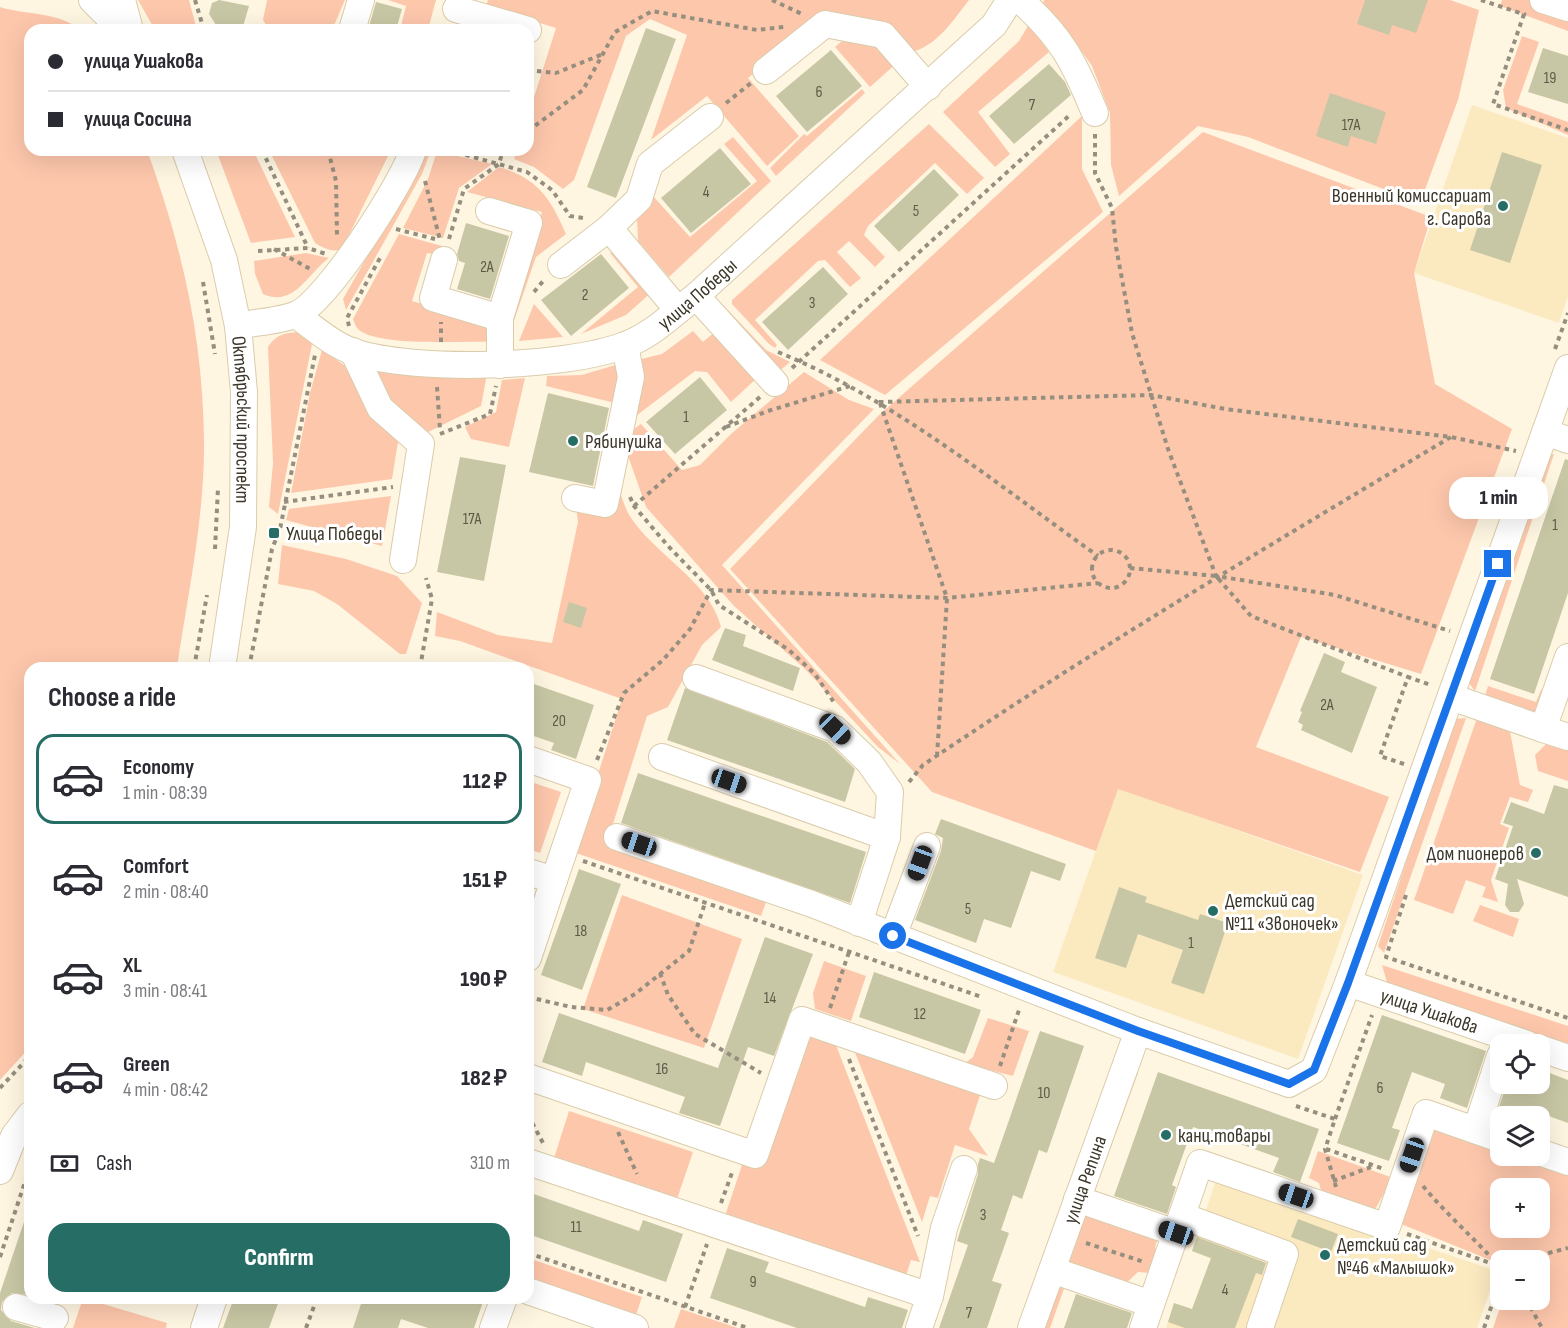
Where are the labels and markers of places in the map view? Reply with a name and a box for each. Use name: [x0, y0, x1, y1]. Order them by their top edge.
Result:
place label: Военный комиссариат г. Сарова: [1332, 184, 1491, 231]
marker: Военный комиссариат г. Сарова: [1496, 199, 1510, 213]
place label: Рябинушка: [585, 430, 662, 454]
marker: Рябинушка: [566, 434, 580, 448]
place label: Улица Победы: [286, 522, 382, 546]
marker: Улица Победы: [267, 526, 281, 540]
place label: Дом пионеров: [1427, 842, 1524, 866]
marker: Дом пионеров: [1529, 846, 1543, 860]
place label: Детский сад №11 «Звоночек»: [1225, 889, 1339, 936]
marker: Детский сад №11 «Звоночек»: [1206, 904, 1220, 918]
place label: канц.товары: [1178, 1124, 1271, 1148]
marker: канц.товары: [1159, 1128, 1173, 1142]
place label: Детский сад №46 «Малышок»: [1337, 1233, 1455, 1280]
marker: Детский сад №46 «Малышок»: [1318, 1248, 1332, 1262]

